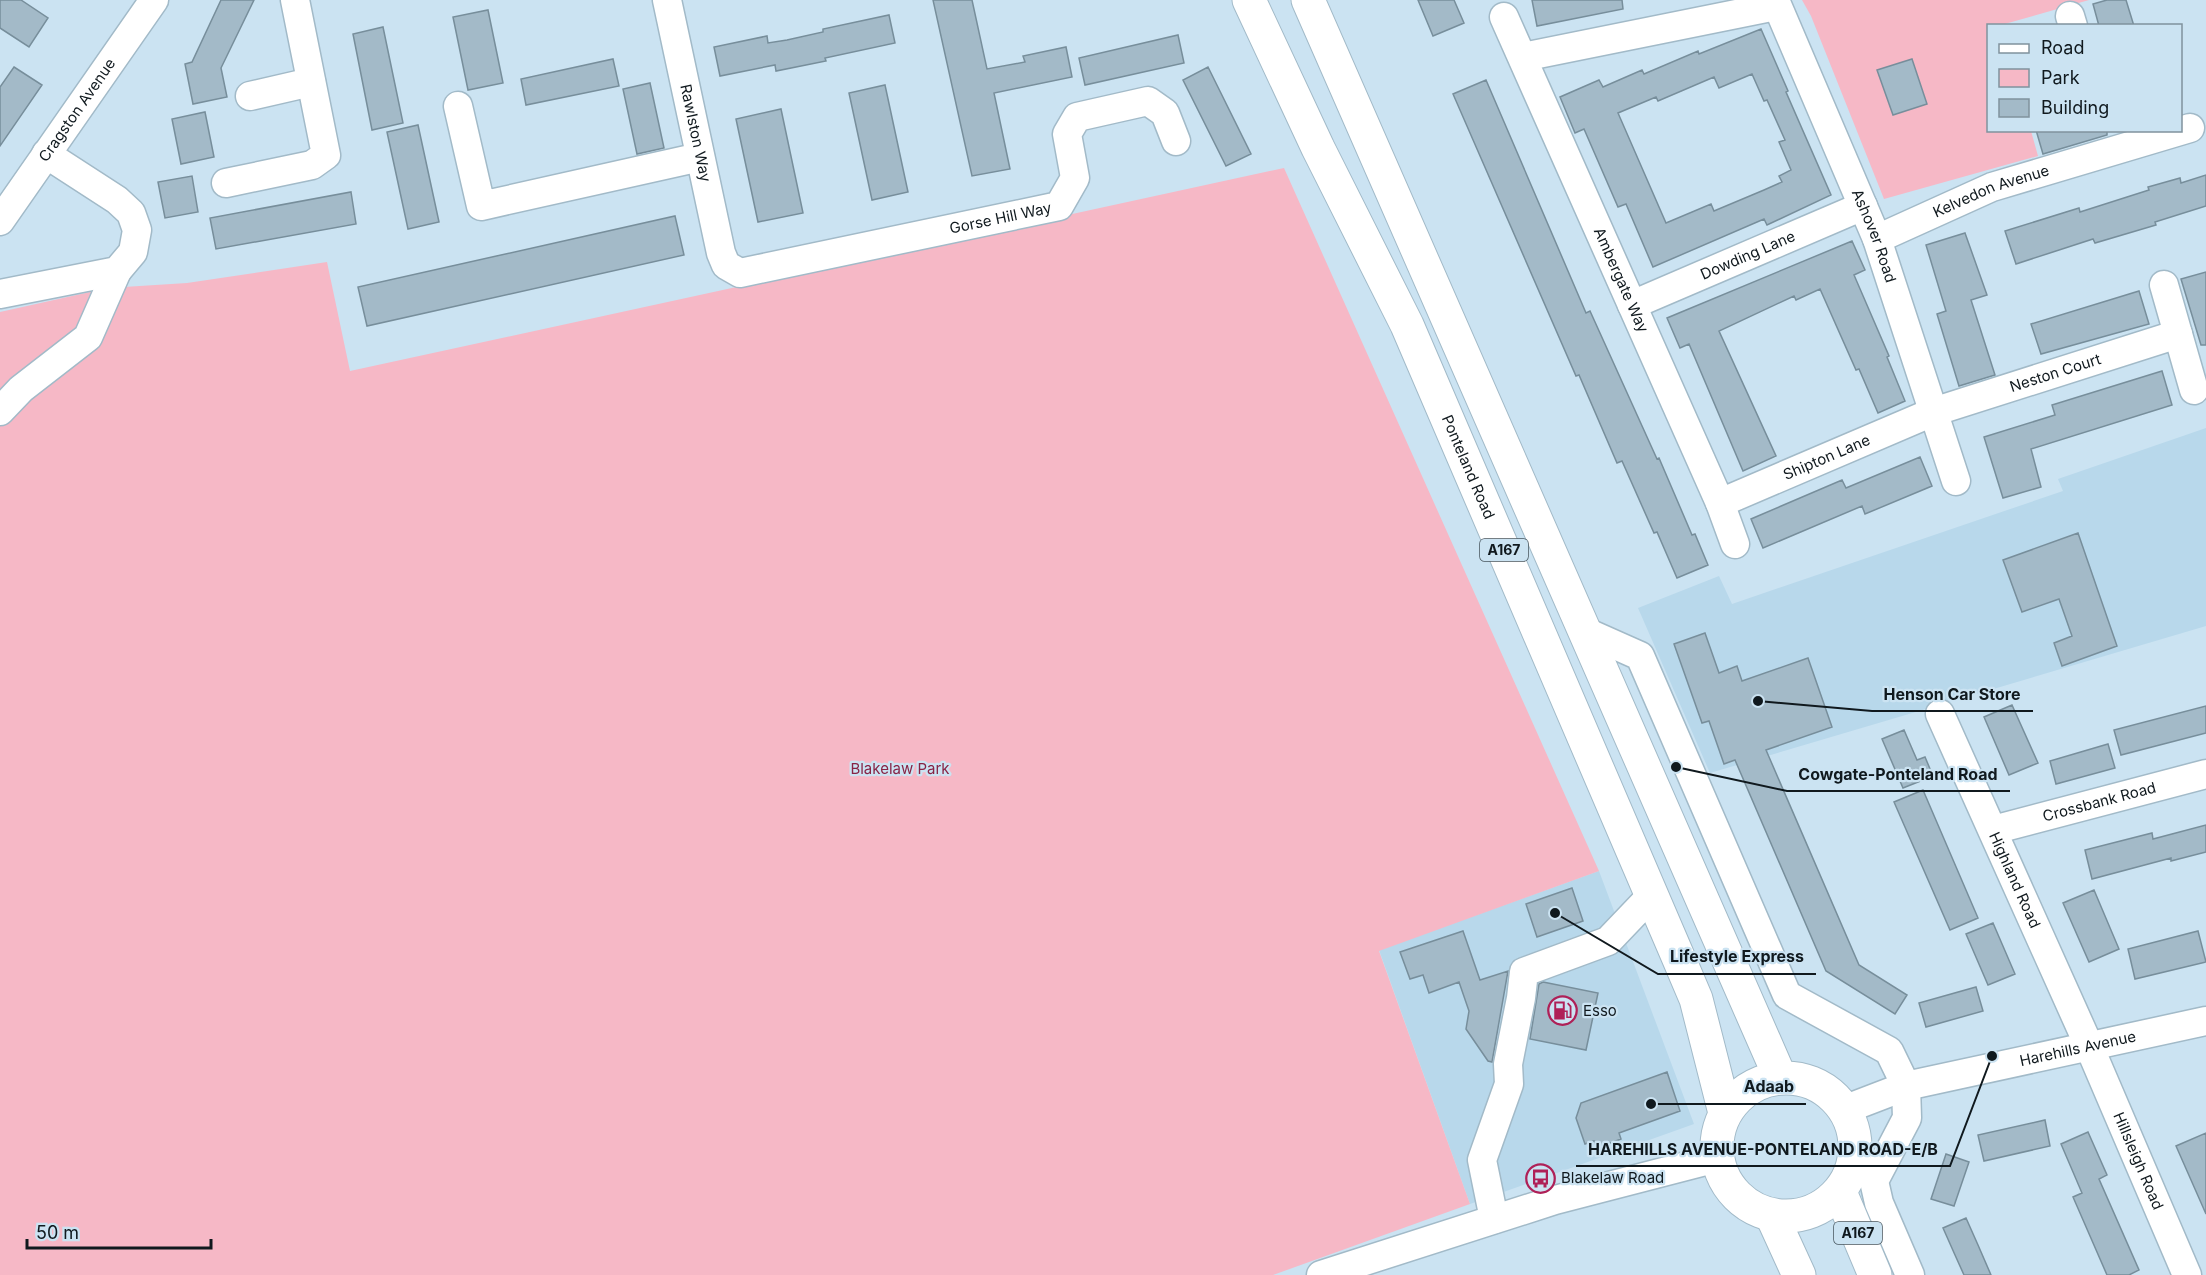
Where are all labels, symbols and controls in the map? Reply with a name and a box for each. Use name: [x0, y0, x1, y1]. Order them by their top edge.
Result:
legend: [1987, 24, 2182, 132]
text: Road: [2041, 37, 2084, 58]
street label: Cragston Avenue: [34, 55, 119, 165]
text: Park: [2041, 67, 2080, 88]
street label: Rawlston Way: [676, 82, 716, 184]
text: Building: [2041, 97, 2109, 118]
street label: Kelvedon Avenue: [1930, 161, 2051, 221]
street label: Ashover Road: [1848, 186, 1901, 285]
street label: Gorse Hill Way: [948, 198, 1054, 238]
street label: Ambergate Way: [1590, 225, 1653, 336]
street label: Dowding Lane: [1697, 226, 1798, 284]
street label: Neston Court: [2007, 349, 2103, 396]
street label: Ponteland Road: [1438, 412, 1499, 522]
street label: Shipton Lane: [1780, 430, 1873, 484]
road number: A167: [1480, 539, 1528, 561]
callout: Henson Car Store: [1872, 677, 2033, 711]
text: Henson Car Store: [1883, 684, 2021, 704]
callout: Cowgate-Ponteland Road: [1787, 757, 2010, 791]
park label: Blakelaw Park: [850, 759, 950, 778]
text: Cowgate-Ponteland Road: [1798, 764, 1998, 784]
street label: Crossbank Road: [2040, 778, 2158, 826]
street label: Highland Road: [1985, 829, 2045, 931]
callout: Lifestyle Express: [1658, 940, 1816, 974]
text: Lifestyle Express: [1670, 946, 1804, 966]
fuel station icon: Esso: [1546, 995, 1578, 1027]
place label: Esso: [1583, 1001, 1617, 1020]
street label: Harehills Avenue: [2018, 1026, 2138, 1070]
callout: Adaab: [1732, 1070, 1806, 1104]
text: Adaab: [1744, 1076, 1794, 1096]
street label: Hillsleigh Road: [2109, 1109, 2168, 1213]
callout: HAREHILLS AVENUE-PONTELAND ROAD-E/B: [1576, 1132, 1950, 1166]
text: HAREHILLS AVENUE-PONTELAND ROAD-E/B: [1588, 1139, 1938, 1159]
bus stop icon: Blakelaw Road: [1524, 1162, 1556, 1194]
place label: Blakelaw Road: [1561, 1168, 1664, 1187]
scale bar: [27, 1212, 212, 1250]
text: 50 m: [36, 1222, 79, 1243]
road number: A167: [1834, 1222, 1882, 1244]

